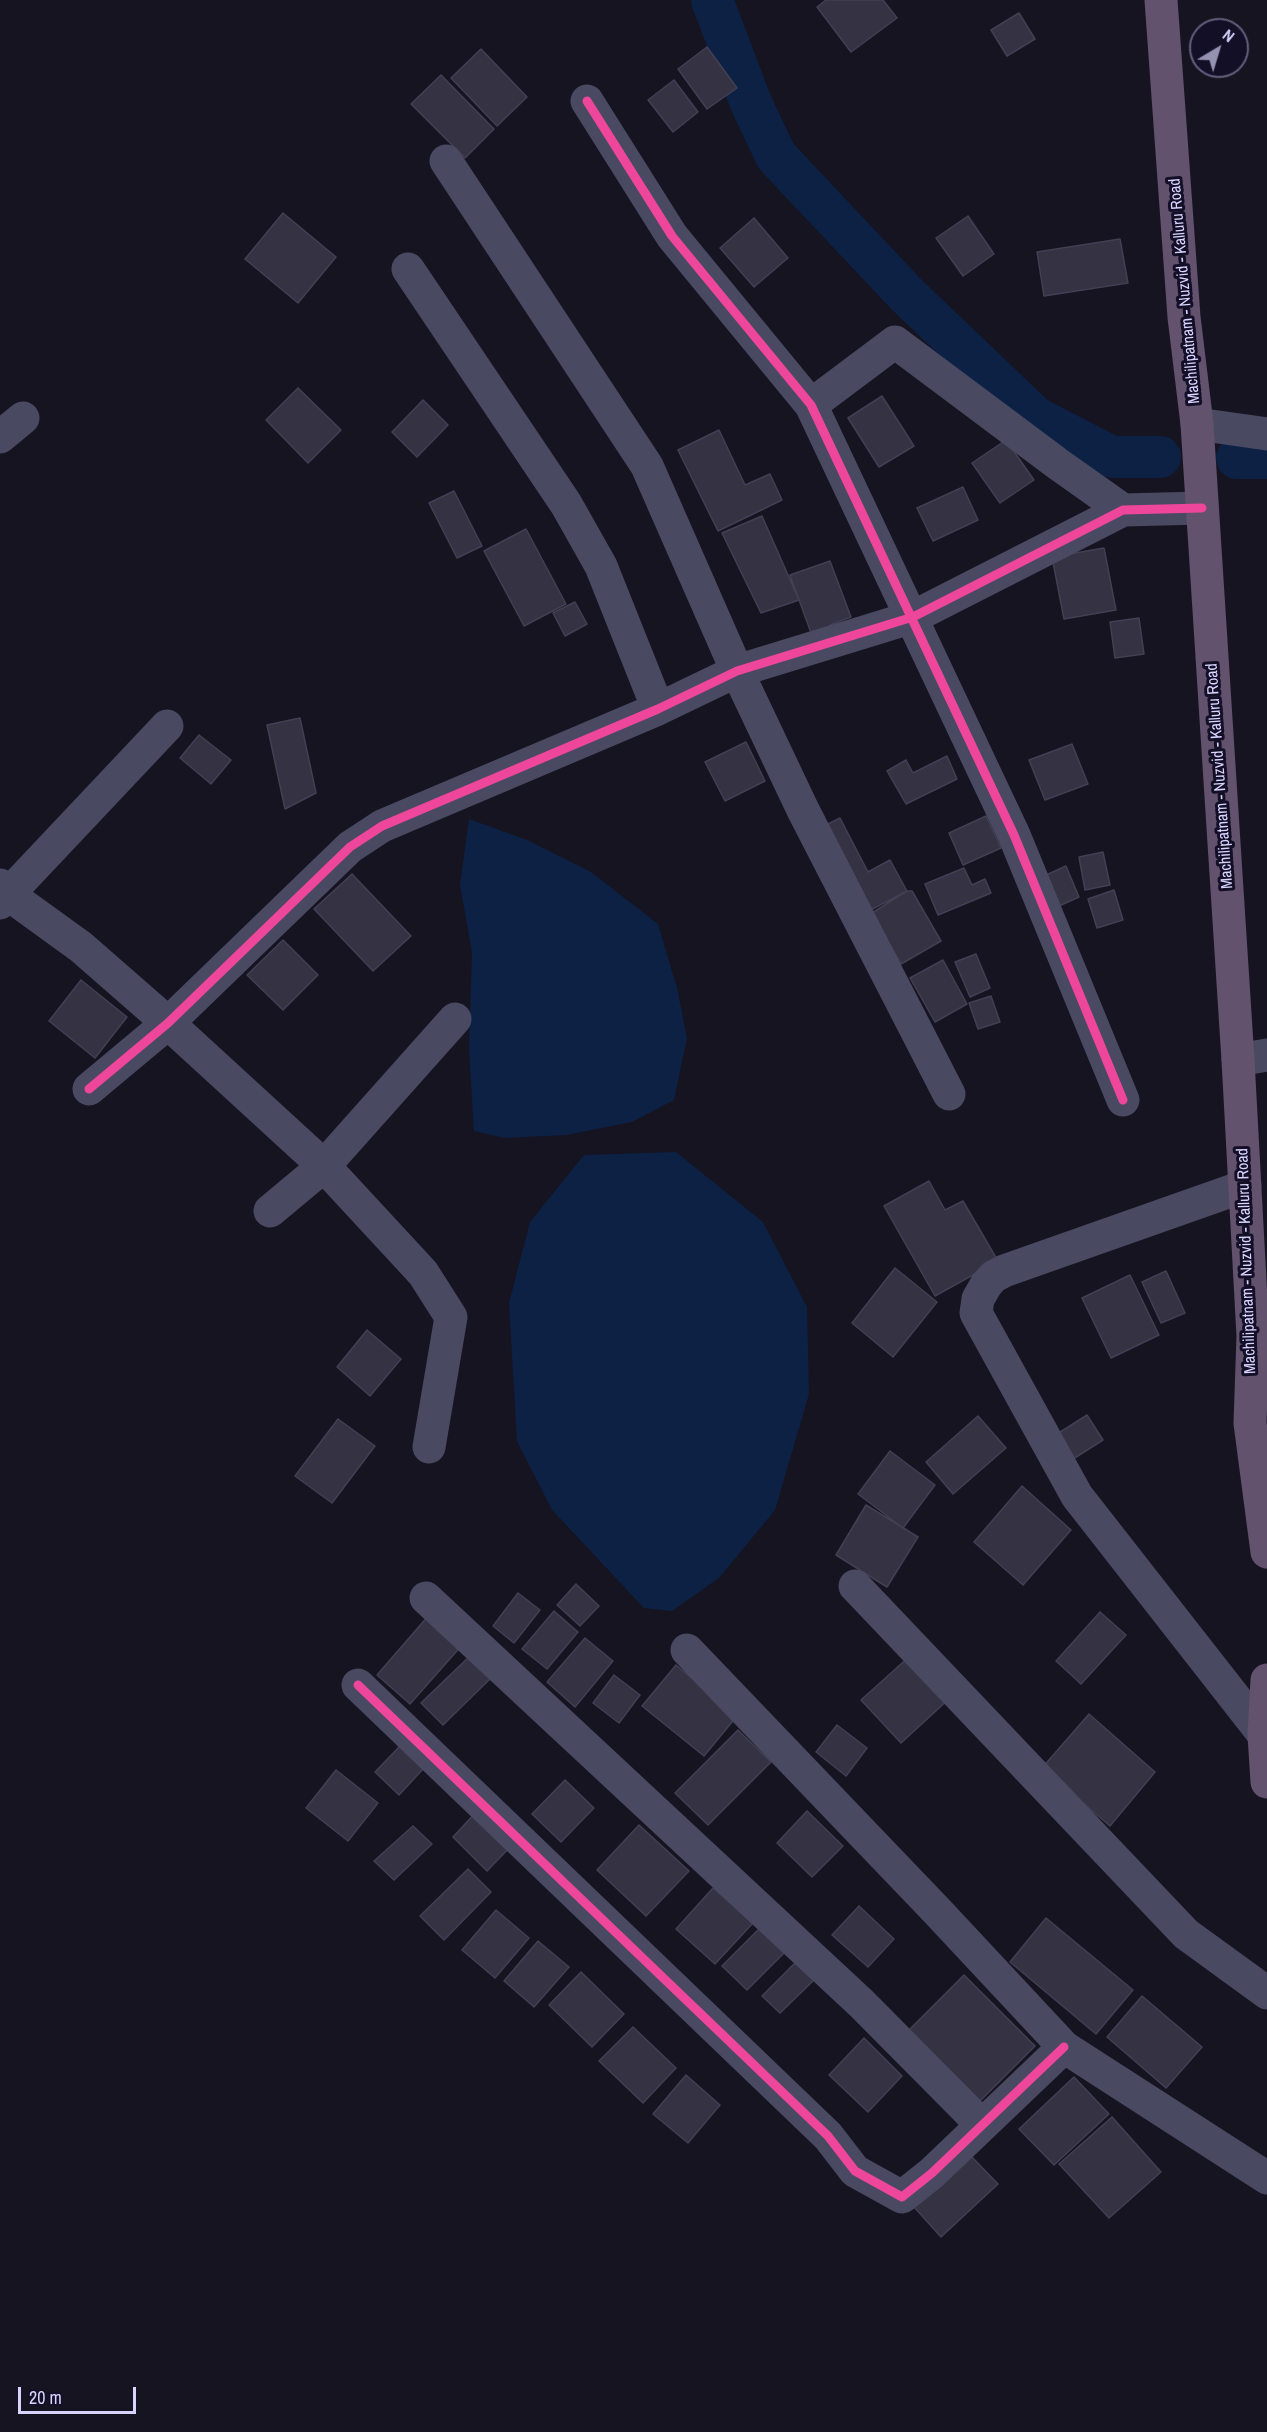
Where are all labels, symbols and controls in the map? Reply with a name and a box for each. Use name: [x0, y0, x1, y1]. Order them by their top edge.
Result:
north arrow: [1189, 18, 1249, 78]
text: N: [1218, 24, 1239, 47]
street label: Machilipatnam - Nuzvid - Kalluru Road: [1166, 178, 1204, 404]
street label: Machilipatnam - Nuzvid - Kalluru Road: [1203, 663, 1237, 889]
street label: Machilipatnam - Nuzvid - Kalluru Road: [1233, 1148, 1261, 1374]
scale bar: [21, 2375, 140, 2413]
text: 20 m: [29, 2385, 62, 2410]

